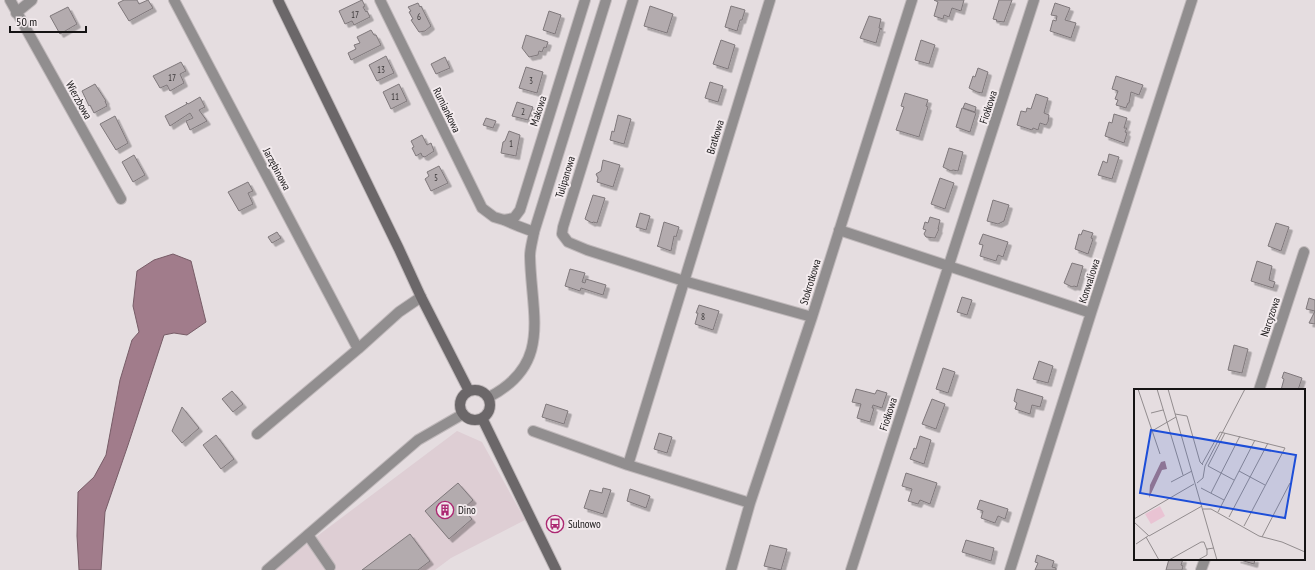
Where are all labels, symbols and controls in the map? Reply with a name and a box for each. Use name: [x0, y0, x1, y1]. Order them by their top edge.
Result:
scale bar: [10, 8, 86, 34]
house number: 17: [351, 9, 359, 20]
house number: 6: [417, 11, 421, 22]
text: 50 m: [16, 14, 37, 29]
house number: 13: [377, 64, 385, 75]
house number: 17: [168, 72, 176, 83]
house number: 3: [529, 75, 533, 86]
street label: Wierzbowa: [63, 78, 95, 122]
street label: Rumiankowa: [430, 85, 464, 135]
street label: Fiołkowa: [976, 89, 1000, 125]
house number: 11: [391, 91, 399, 102]
street label: Makowa: [527, 94, 549, 128]
house number: 2: [521, 106, 525, 117]
street label: Bratkowa: [703, 118, 727, 156]
house number: 1: [509, 138, 513, 149]
street label: Jarzębinowa: [260, 145, 294, 193]
street label: Tulipanowa: [552, 154, 578, 200]
house number: 5: [434, 172, 438, 183]
street label: Stokrotkowa: [796, 257, 824, 307]
street label: Konwaliowa: [1075, 257, 1103, 305]
street label: Narcyzowa: [1257, 296, 1283, 338]
house number: 8: [701, 311, 705, 322]
inset map: [1134, 389, 1305, 560]
street label: Fiołkowa: [876, 396, 900, 432]
building icon: Dino: [435, 500, 455, 520]
place label: Dino: [458, 503, 476, 517]
bus stop icon: Sulnowo: [545, 514, 565, 534]
place label: Sulnowo: [568, 517, 601, 531]

